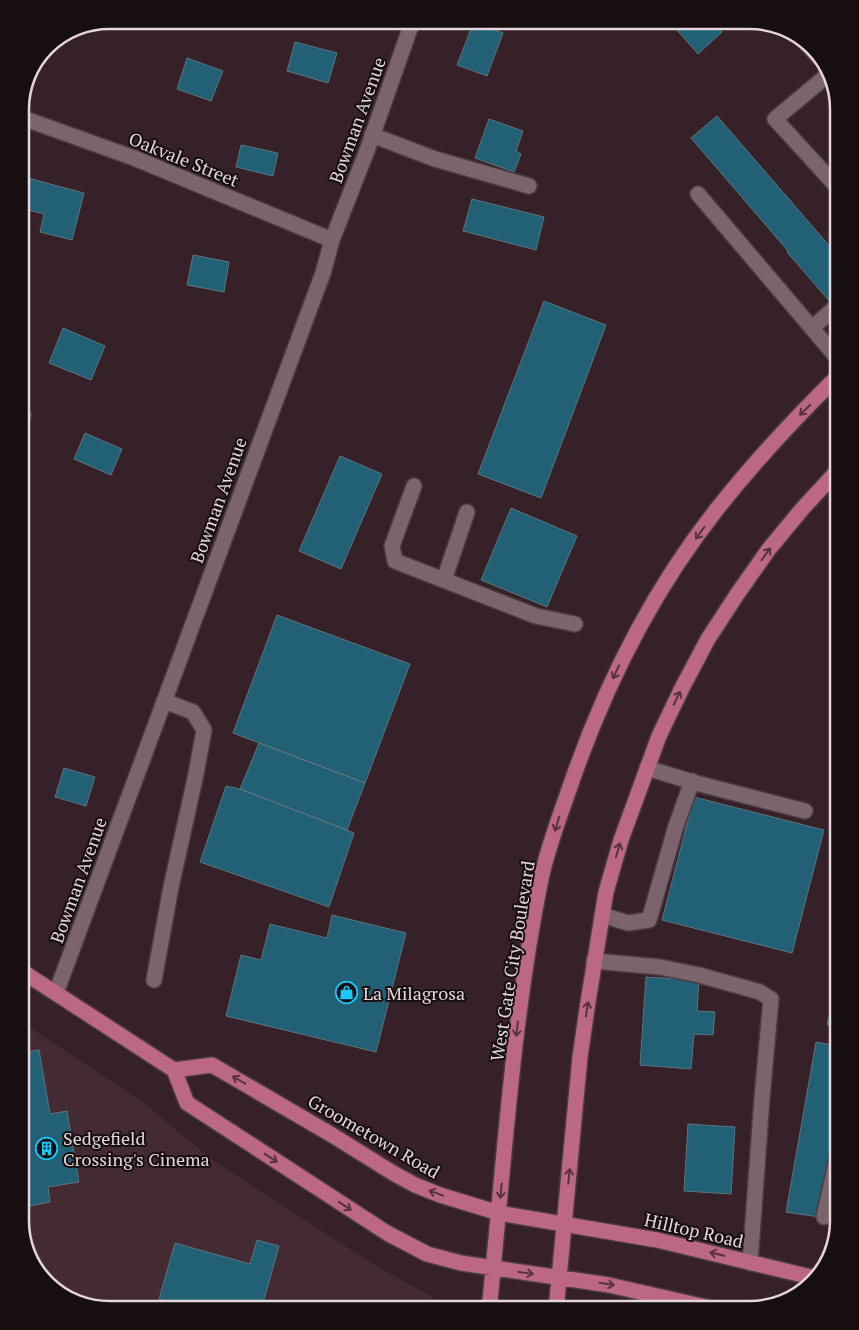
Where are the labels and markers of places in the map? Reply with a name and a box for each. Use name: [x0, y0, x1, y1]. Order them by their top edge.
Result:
shop icon: La Milagrosa: [335, 981, 359, 1005]
place label: La Milagrosa: [363, 981, 465, 1005]
place label: Sedgefield Crossing's Cinema: [63, 1126, 210, 1171]
building icon: Sedgefield Crossing's Cinema: [35, 1136, 59, 1160]

